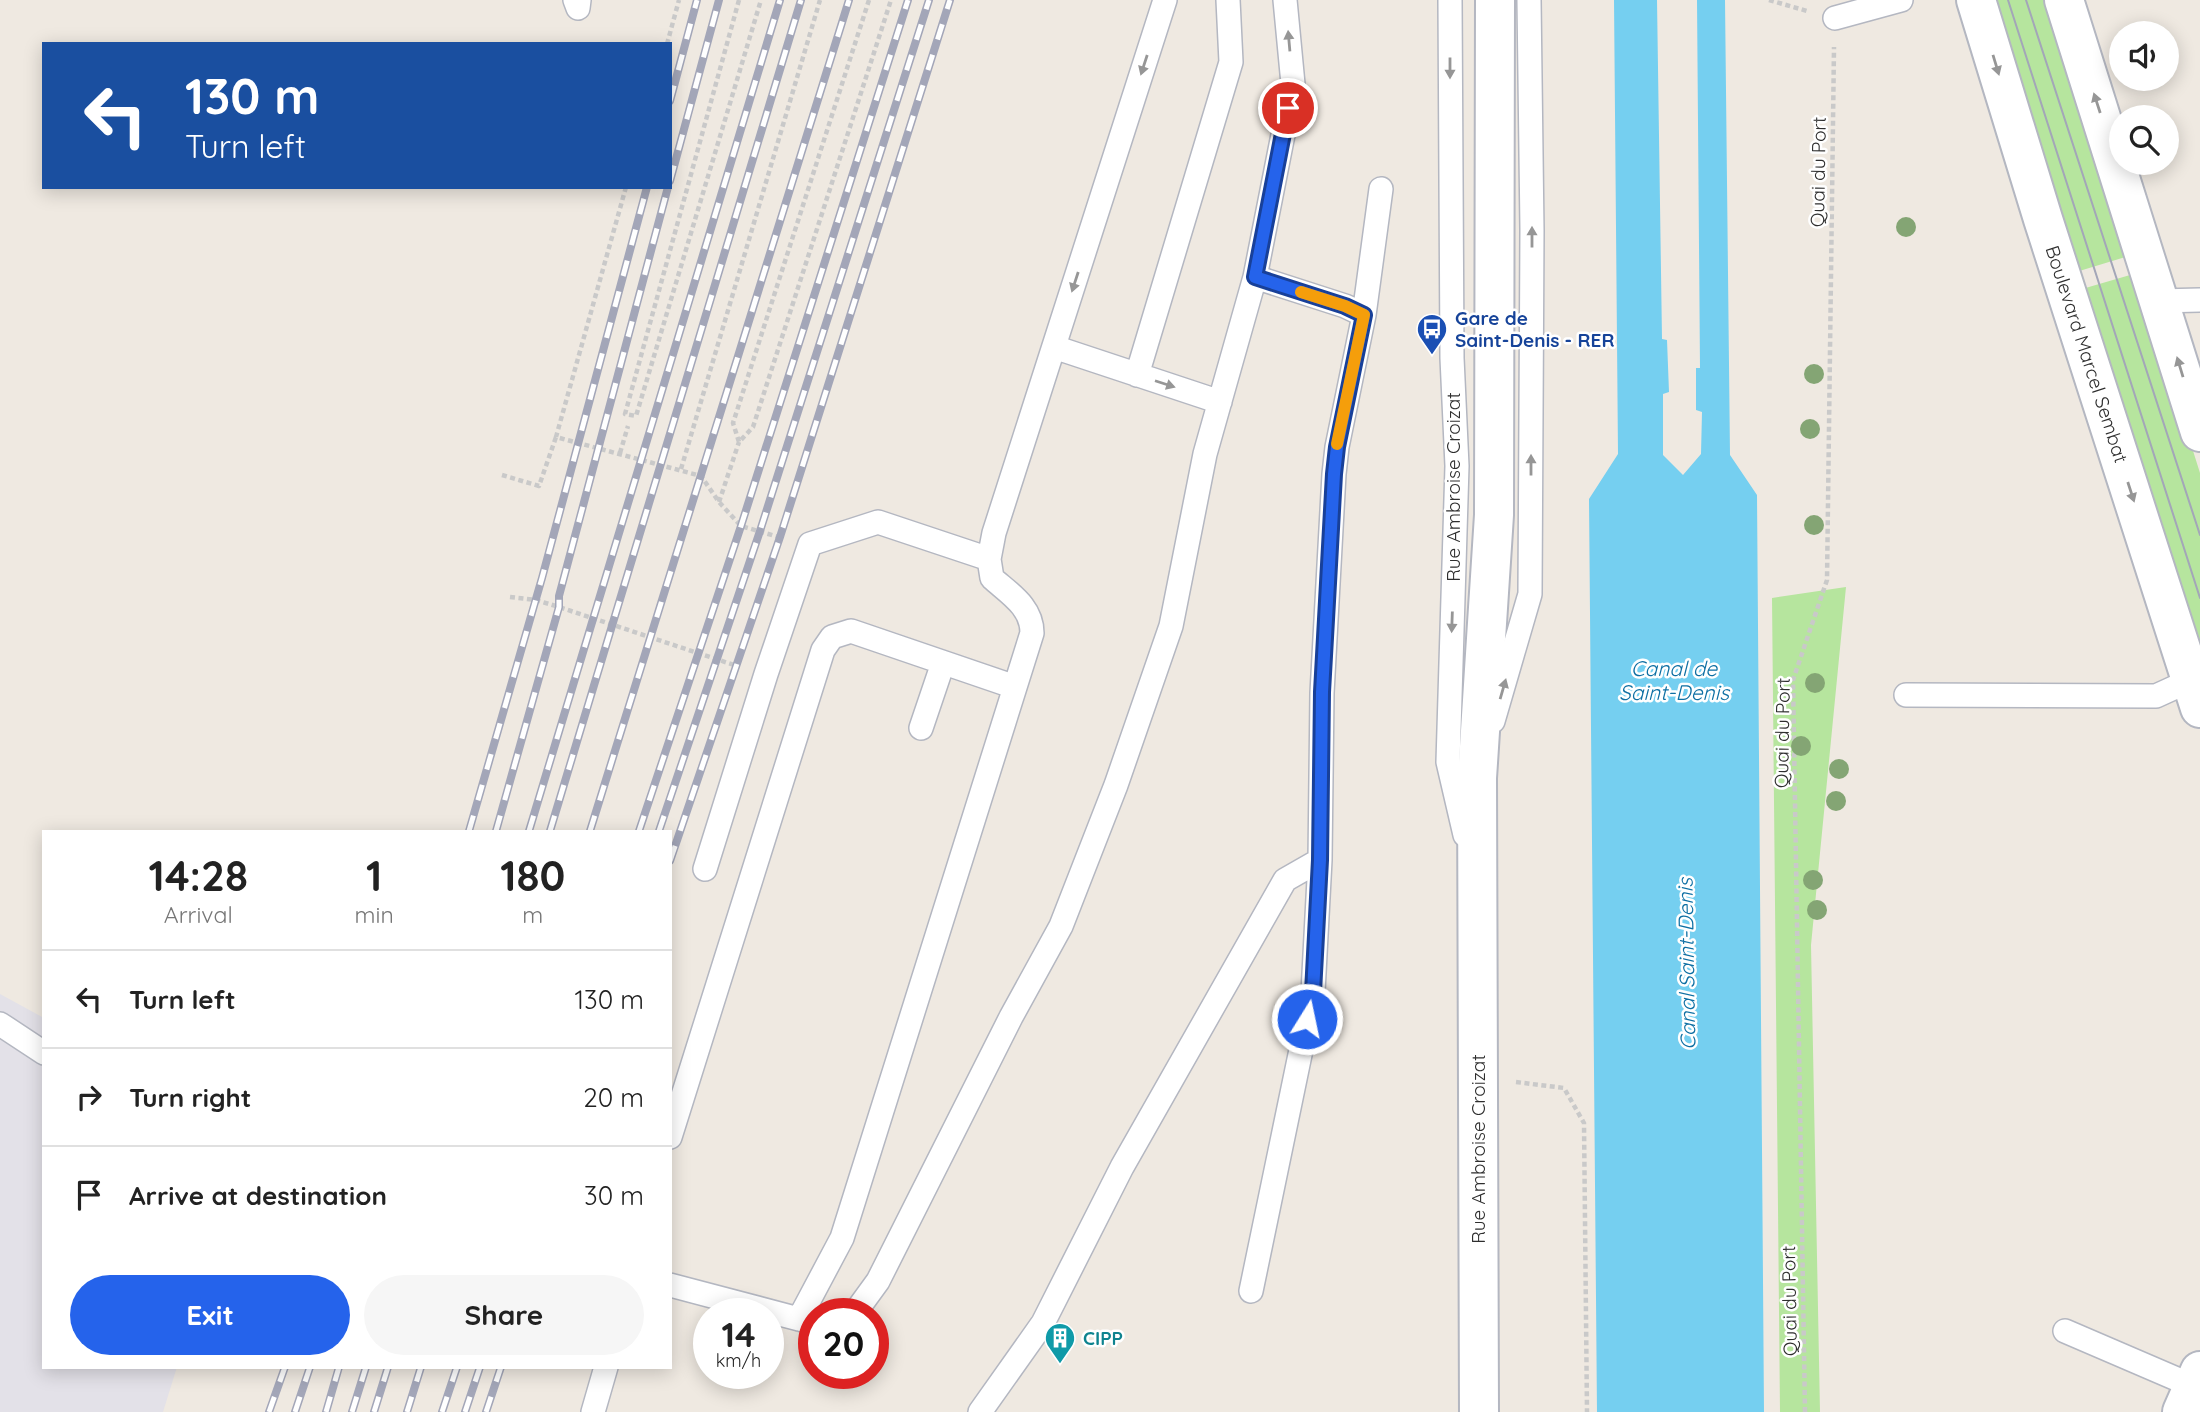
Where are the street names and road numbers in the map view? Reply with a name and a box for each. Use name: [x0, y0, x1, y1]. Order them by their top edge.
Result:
street label: Quai du Port: [1805, 117, 1831, 227]
street label: Boulevard Marcel Sembat: [2041, 242, 2133, 466]
street label: Rue Ambroise Croizat: [1441, 392, 1465, 582]
street label: Quai du Port: [1769, 678, 1795, 788]
street label: Rue Ambroise Croizat: [1466, 1054, 1490, 1244]
street label: Quai du Port: [1776, 1246, 1802, 1356]

